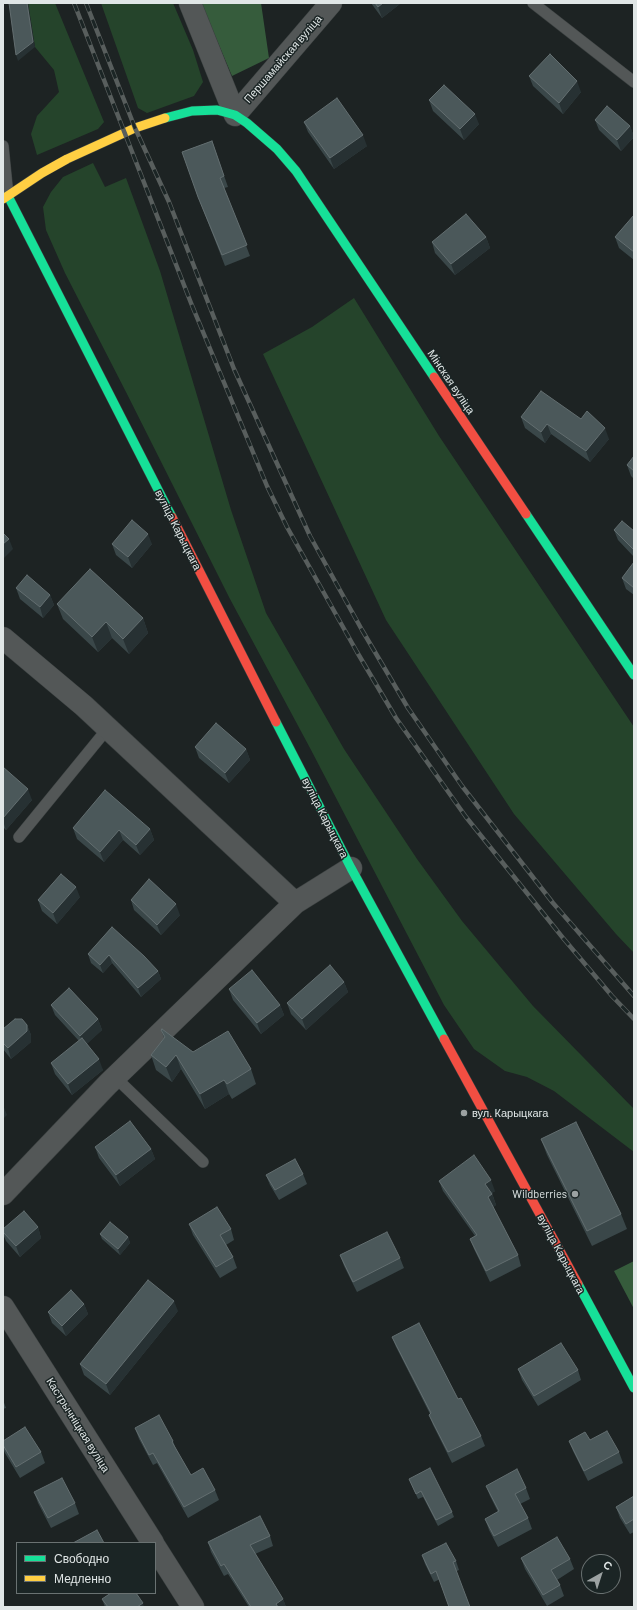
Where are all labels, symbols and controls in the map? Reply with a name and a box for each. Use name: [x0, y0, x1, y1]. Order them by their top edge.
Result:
street label: Першамайская вуліца: [241, 12, 325, 106]
street label: Мінская вуліца: [425, 347, 477, 417]
street label: вуліца Карыцкага: [152, 488, 204, 572]
street label: вуліца Карыцкага: [299, 776, 351, 860]
place label: вул. Карыцкага: [472, 1106, 548, 1120]
marker: вул. Карыцкага: [459, 1108, 469, 1118]
place label: Wildberries: [512, 1187, 567, 1201]
marker: Wildberries: [570, 1189, 580, 1199]
street label: вуліца Карыцкага: [534, 1212, 588, 1296]
street label: Кастрычніцкая вуліца: [43, 1375, 113, 1475]
legend: [16, 1542, 156, 1594]
text: Свободно: [54, 1551, 109, 1565]
north arrow: [581, 1554, 621, 1594]
text: С: [601, 1558, 615, 1573]
text: Медленно: [54, 1571, 111, 1585]

